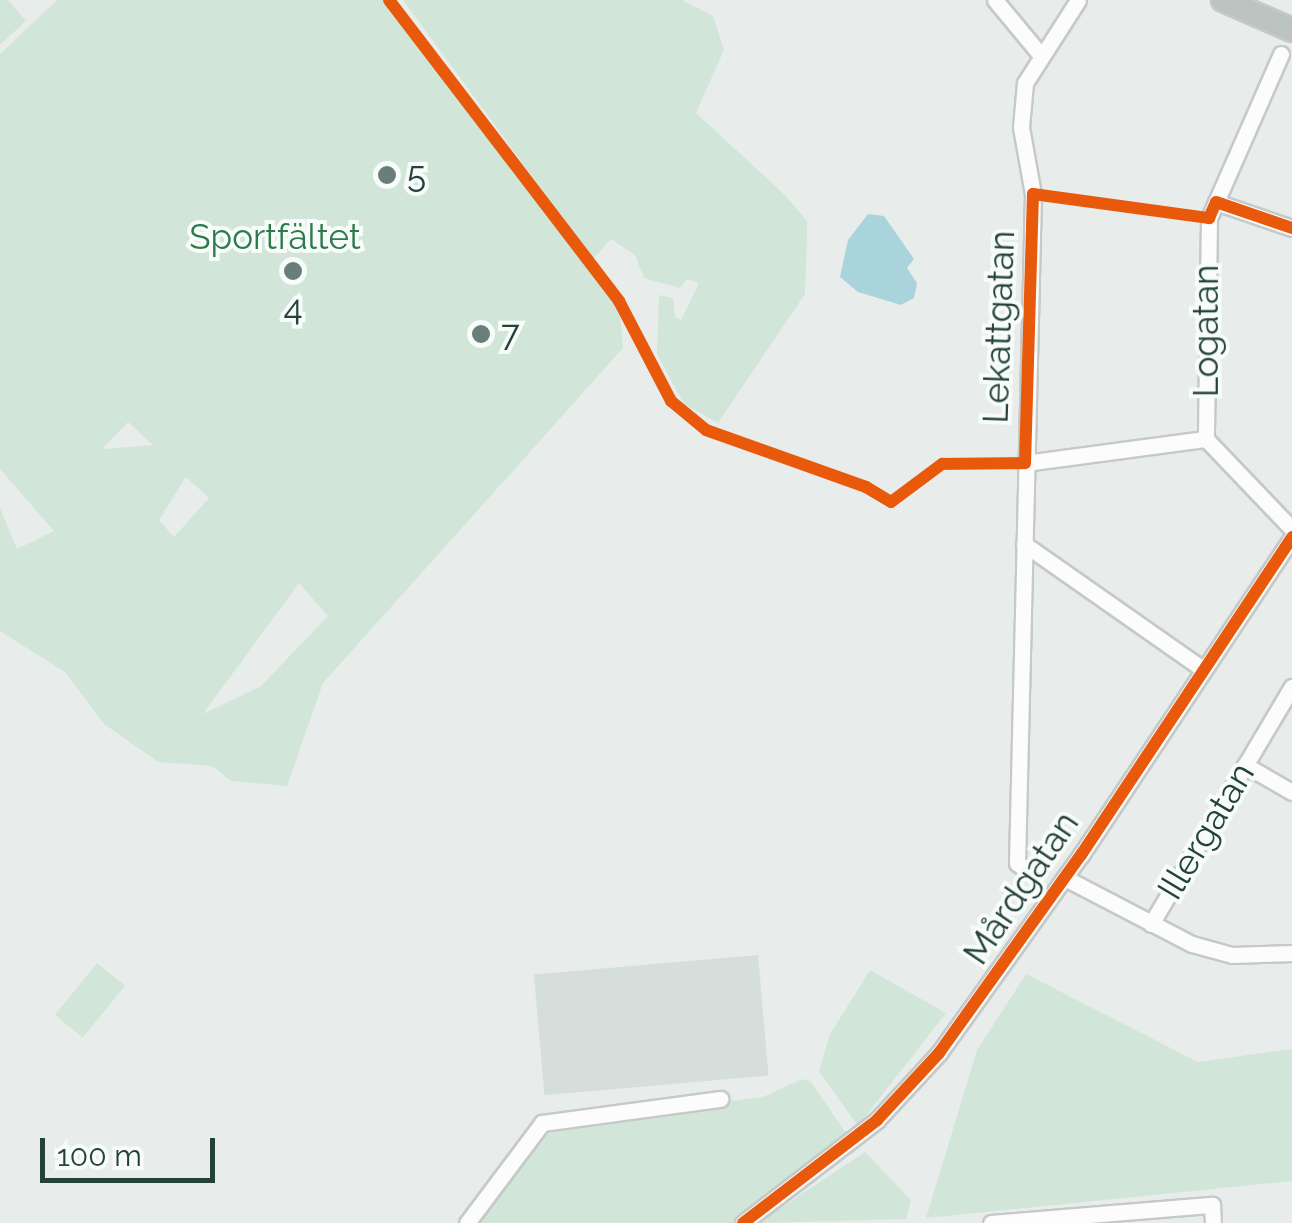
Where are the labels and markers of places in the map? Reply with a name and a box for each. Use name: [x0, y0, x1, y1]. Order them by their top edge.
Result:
place label: 5: [407, 154, 426, 196]
marker: 5: [376, 164, 398, 186]
marker: 4: [282, 260, 304, 282]
place label: 4: [283, 287, 303, 329]
place label: 7: [501, 313, 520, 355]
marker: 7: [470, 323, 492, 345]

